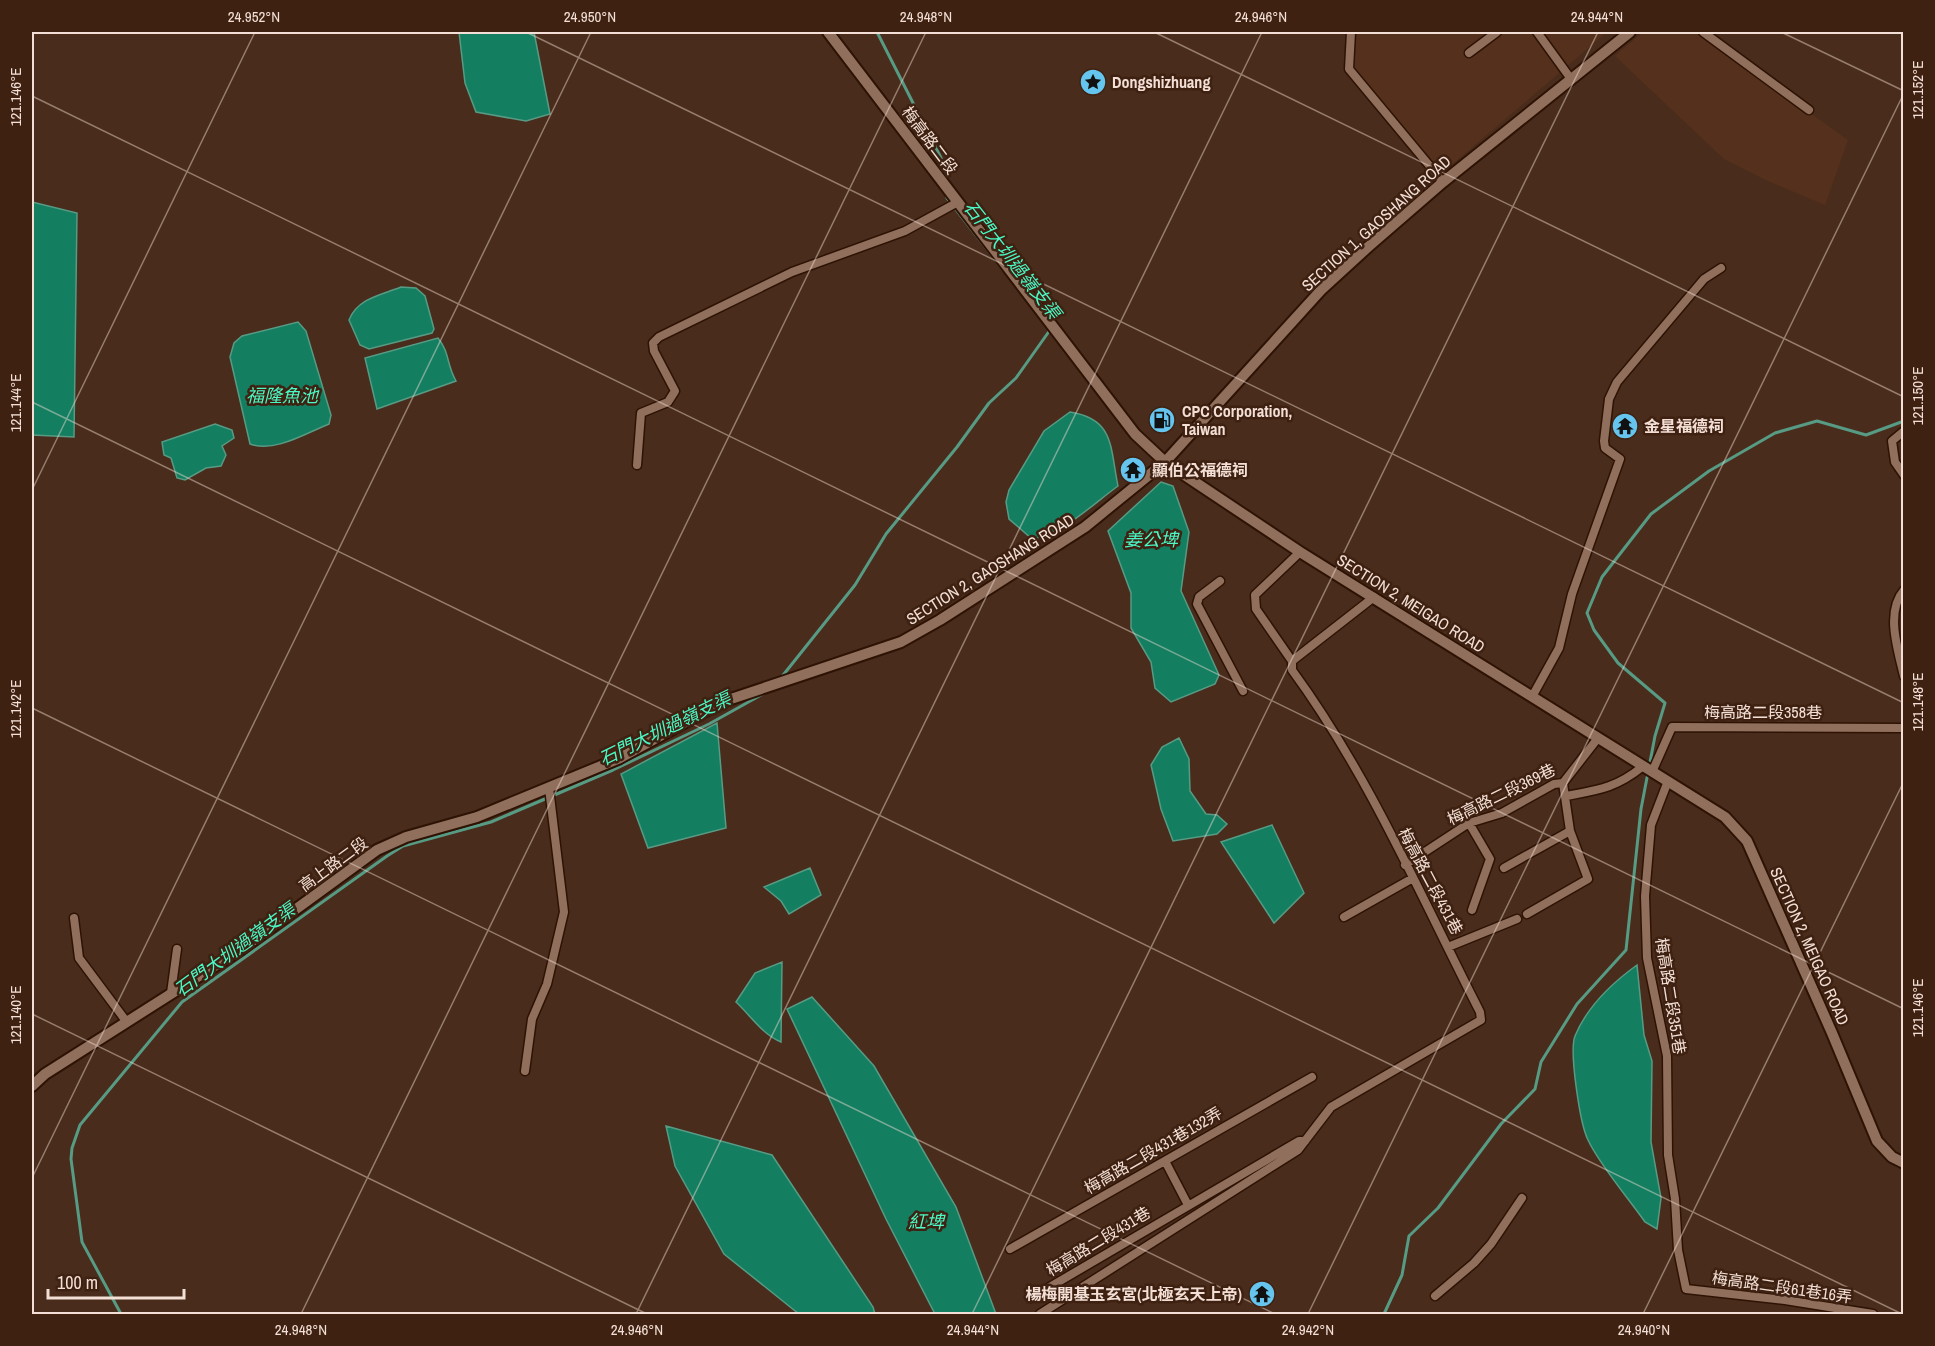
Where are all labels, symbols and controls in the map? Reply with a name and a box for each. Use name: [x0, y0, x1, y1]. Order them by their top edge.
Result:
text: 24.952°N: [228, 6, 280, 27]
text: 24.950°N: [564, 6, 616, 27]
text: 24.948°N: [900, 6, 952, 27]
text: 24.946°N: [1235, 6, 1287, 27]
text: 24.944°N: [1571, 6, 1623, 27]
text: 121.152°E: [1907, 61, 1928, 119]
place icon: Dongshizhuang: [1078, 67, 1108, 97]
text: 121.146°E: [5, 68, 26, 126]
place label: Dongshizhuang: [1112, 71, 1210, 93]
street label: 梅高路二段: [897, 101, 963, 179]
street label: SECTION 1, GAOSHANG ROAD: [1297, 150, 1455, 296]
water label: 石門大圳過嶺支渠: [958, 195, 1068, 326]
text: 121.150°E: [1907, 367, 1928, 425]
text: 121.144°E: [5, 374, 26, 432]
water label: 福隆魚池: [246, 383, 320, 408]
place label: CPC Corporation, Taiwan: [1182, 400, 1292, 440]
fuel station icon: CPC Corporation, Taiwan: [1147, 405, 1177, 435]
temple icon: 金星福德祠: [1610, 411, 1640, 441]
place label: 金星福德祠: [1644, 415, 1724, 437]
temple icon: 顯伯公福德祠: [1118, 455, 1148, 485]
place label: 顯伯公福德祠: [1152, 459, 1248, 481]
street label: SECTION 2, GAOSHANG ROAD: [902, 508, 1078, 630]
water label: 姜公埤: [1124, 527, 1180, 552]
street label: SECTION 2, MEIGAO ROAD: [1333, 548, 1489, 658]
text: 121.148°E: [1907, 673, 1928, 731]
text: 121.142°E: [5, 680, 26, 738]
water label: 石門大圳過嶺支渠: [595, 684, 738, 771]
street label: 梅高路二段358巷: [1704, 701, 1822, 723]
street label: 梅高路二段369巷: [1443, 758, 1559, 830]
street label: 梅高路二段431巷: [1394, 824, 1468, 938]
street label: 高上路二段: [294, 832, 372, 896]
street label: SECTION 2, MEIGAO ROAD: [1765, 864, 1855, 1028]
water label: 石門大圳過嶺支渠: [169, 895, 303, 1002]
street label: 梅高路二段351巷: [1651, 936, 1691, 1056]
text: 121.146°E: [1907, 979, 1928, 1037]
text: 121.140°E: [5, 986, 26, 1044]
street label: 梅高路二段431巷132弄: [1080, 1102, 1226, 1198]
street label: 梅高路二段431巷: [1042, 1201, 1154, 1281]
water label: 紅埤: [908, 1209, 946, 1234]
scale bar: [48, 1262, 184, 1300]
street label: 梅高路二段61巷16弄: [1711, 1266, 1853, 1308]
text: 100 m: [57, 1270, 98, 1295]
temple icon: 楊梅開基玉玄宮(北極玄天上帝): [1247, 1279, 1277, 1309]
place label: 楊梅開基玉玄宮(北極玄天上帝): [1025, 1283, 1242, 1305]
text: 24.948°N: [275, 1319, 327, 1340]
text: 24.946°N: [611, 1319, 663, 1340]
text: 24.944°N: [947, 1319, 999, 1340]
text: 24.942°N: [1282, 1319, 1334, 1340]
text: 24.940°N: [1618, 1319, 1670, 1340]

